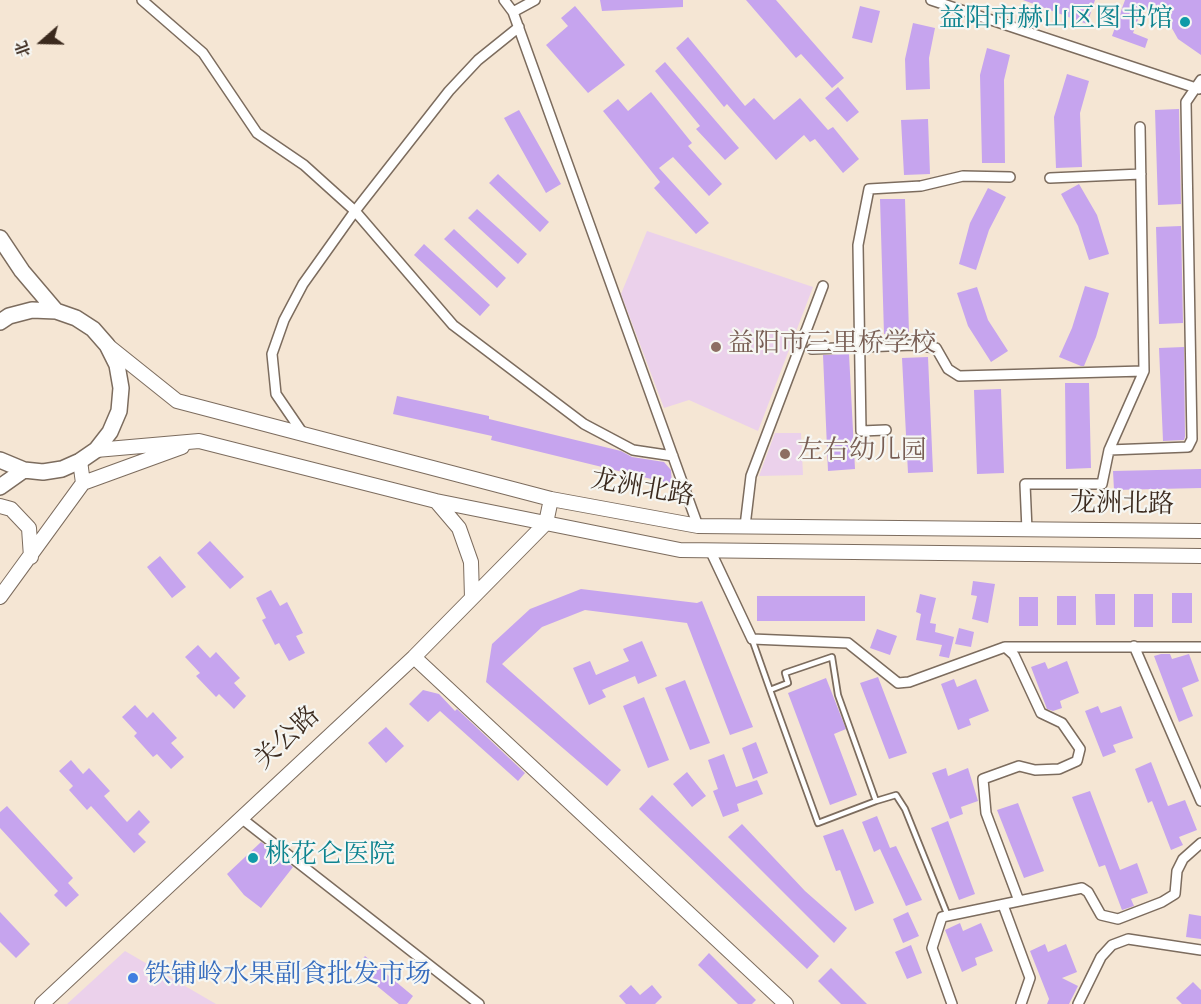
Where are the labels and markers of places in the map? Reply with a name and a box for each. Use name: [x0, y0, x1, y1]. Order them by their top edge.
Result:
place label: 益阳市赫山区图书馆: [939, 6, 1173, 38]
marker: 益阳市赫山区图书馆: [1178, 15, 1192, 29]
place label: 益阳市三里桥学校: [728, 331, 936, 363]
marker: 益阳市三里桥学校: [709, 340, 723, 354]
place label: 左右幼儿园: [797, 438, 927, 470]
marker: 左右幼儿园: [778, 447, 792, 461]
place label: 桃花仑医院: [265, 842, 395, 874]
marker: 桃花仑医院: [246, 851, 260, 865]
place label: 铁铺岭水果副食批发市场: [145, 962, 431, 994]
marker: 铁铺岭水果副食批发市场: [126, 971, 140, 985]

